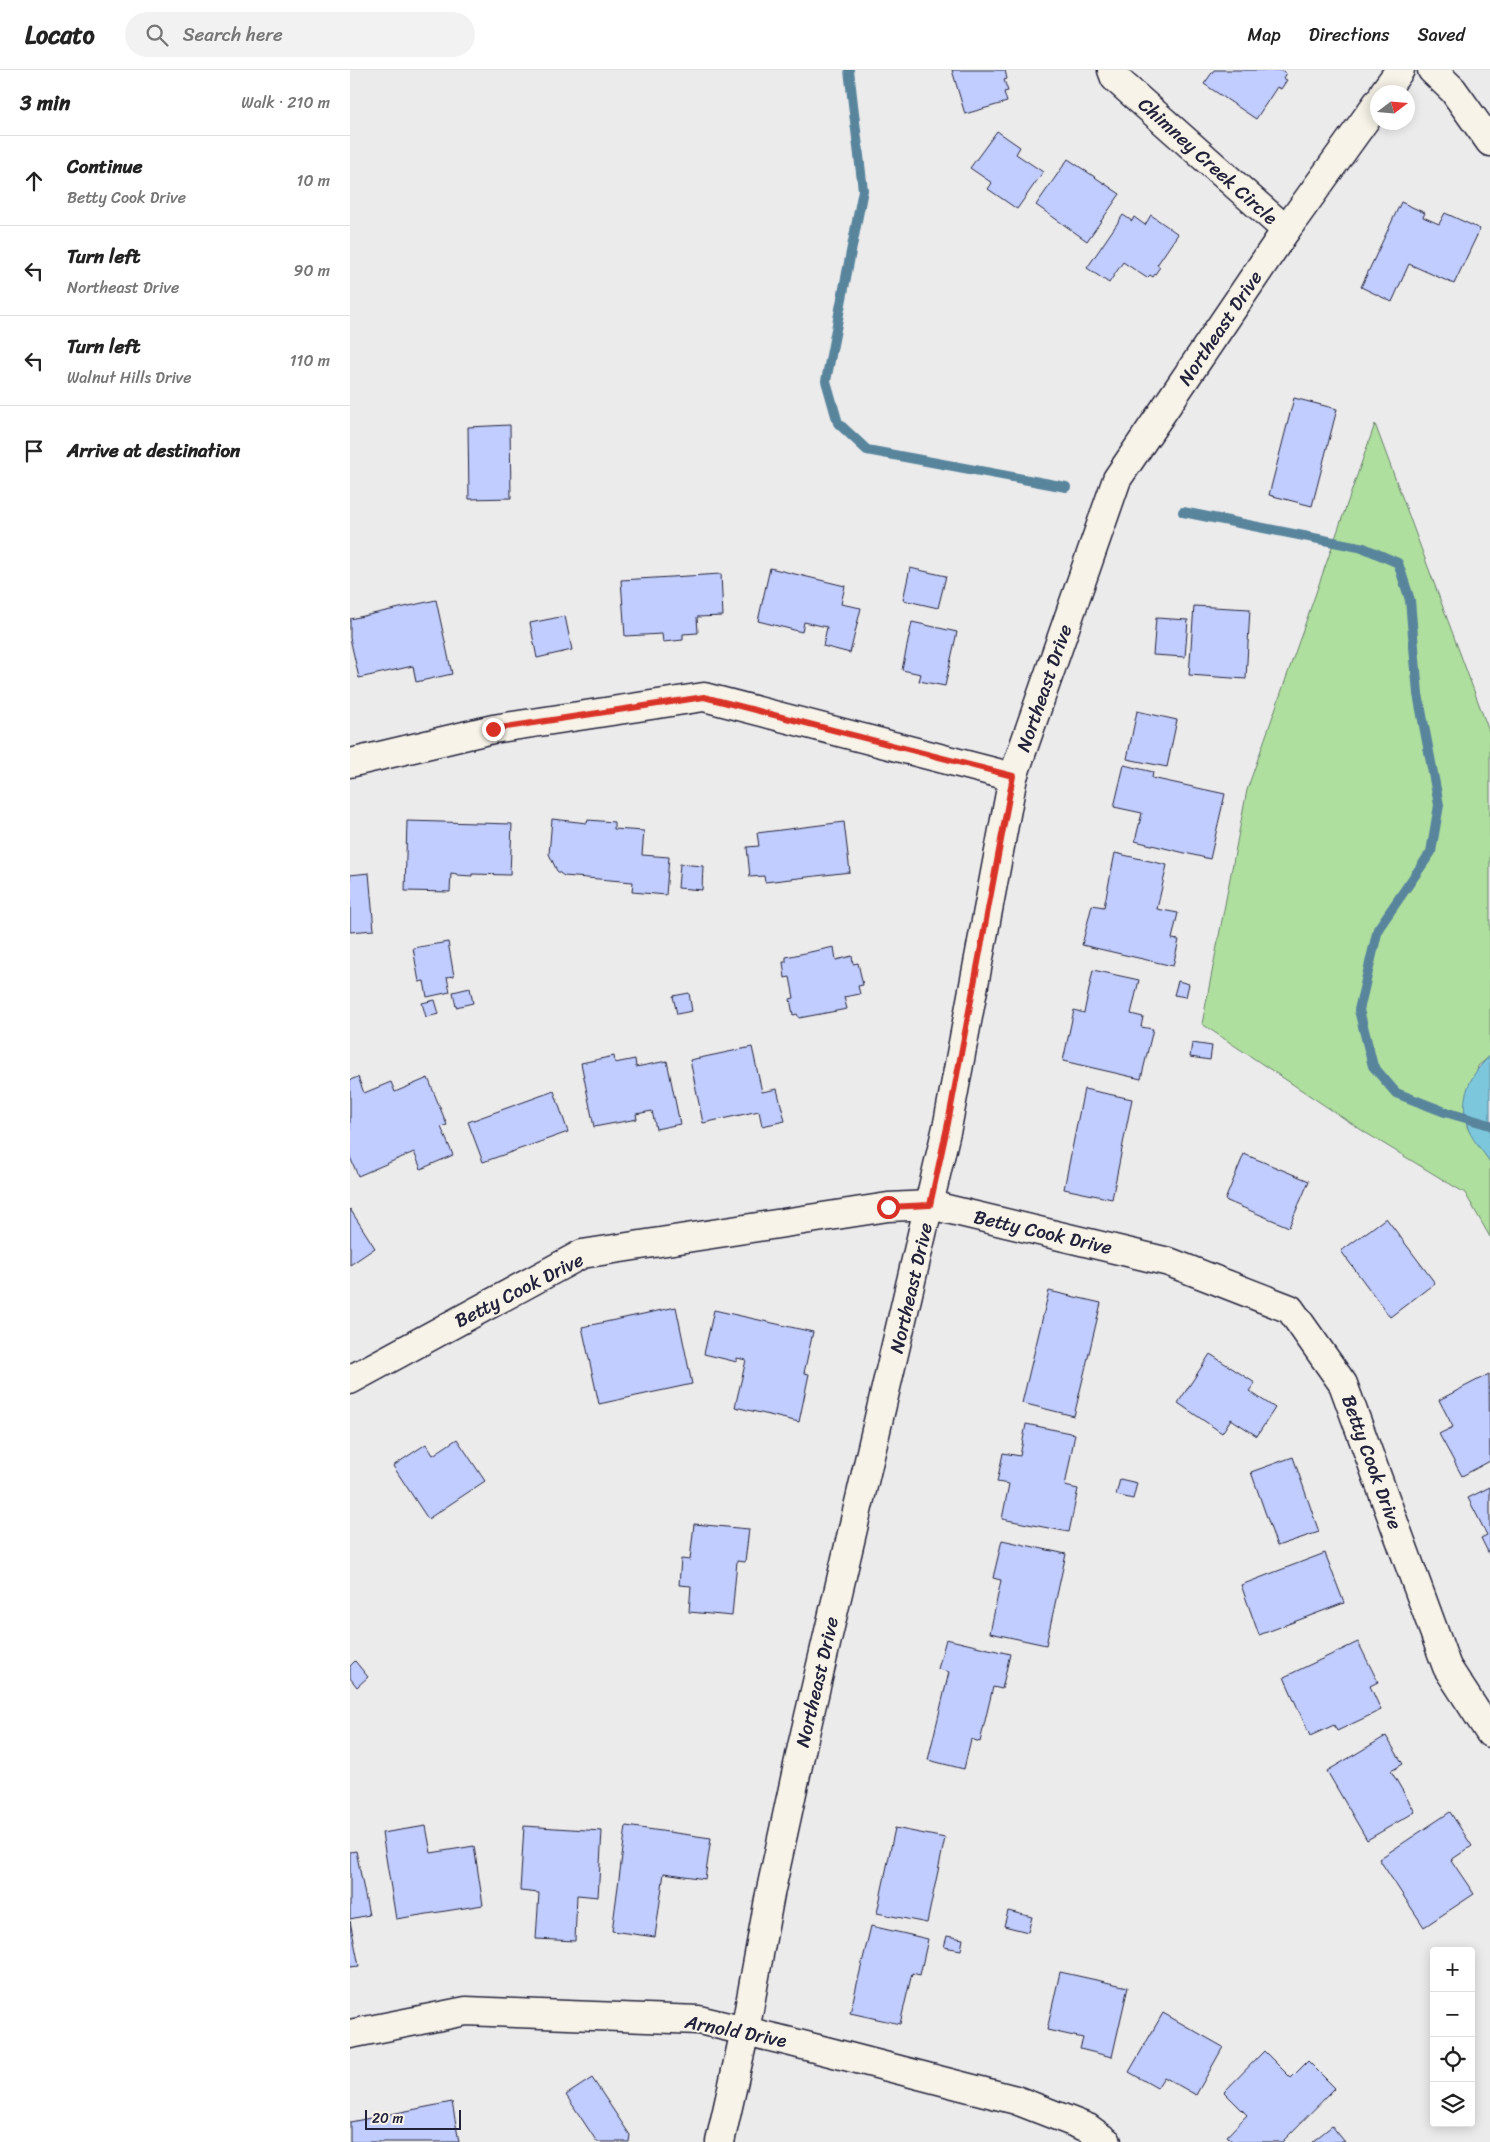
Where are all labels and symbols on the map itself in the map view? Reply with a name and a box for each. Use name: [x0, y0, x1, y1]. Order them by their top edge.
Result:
north arrow: [1370, 85, 1415, 130]
street label: Chimney Creek Circle: [1130, 89, 1286, 233]
street label: Northeast Drive: [1169, 263, 1271, 392]
street label: Northeast Drive: [1007, 619, 1081, 756]
route end: [482, 718, 505, 741]
route start: [877, 1196, 900, 1219]
street label: Betty Cook Drive: [970, 1200, 1116, 1264]
street label: Northeast Drive: [880, 1219, 942, 1357]
street label: Betty Cook Drive: [449, 1243, 590, 1337]
street label: Betty Cook Drive: [1332, 1390, 1412, 1534]
street label: Northeast Drive: [786, 1613, 848, 1751]
street label: Arnold Drive: [681, 2005, 790, 2057]
scale bar: [365, 2107, 461, 2130]

